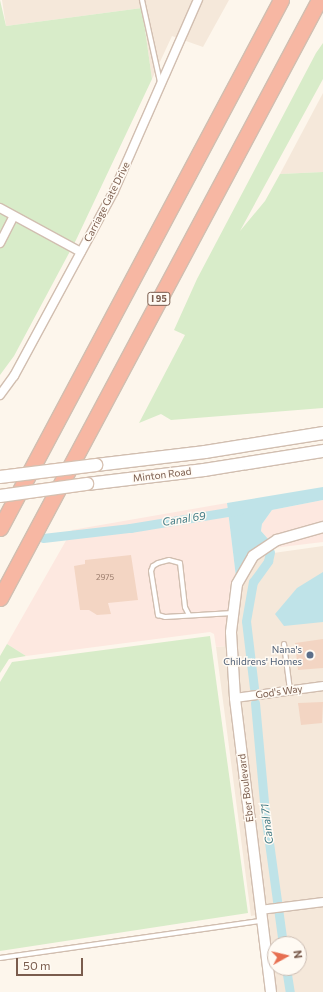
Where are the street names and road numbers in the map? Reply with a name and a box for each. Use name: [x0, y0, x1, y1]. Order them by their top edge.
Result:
street label: Carriage Gate Drive: [82, 160, 132, 244]
road number: I 95: [147, 292, 171, 306]
street label: Minton Road: [132, 465, 192, 485]
street label: God's Way: [255, 683, 303, 701]
street label: Eber Boulevard: [236, 753, 256, 823]

